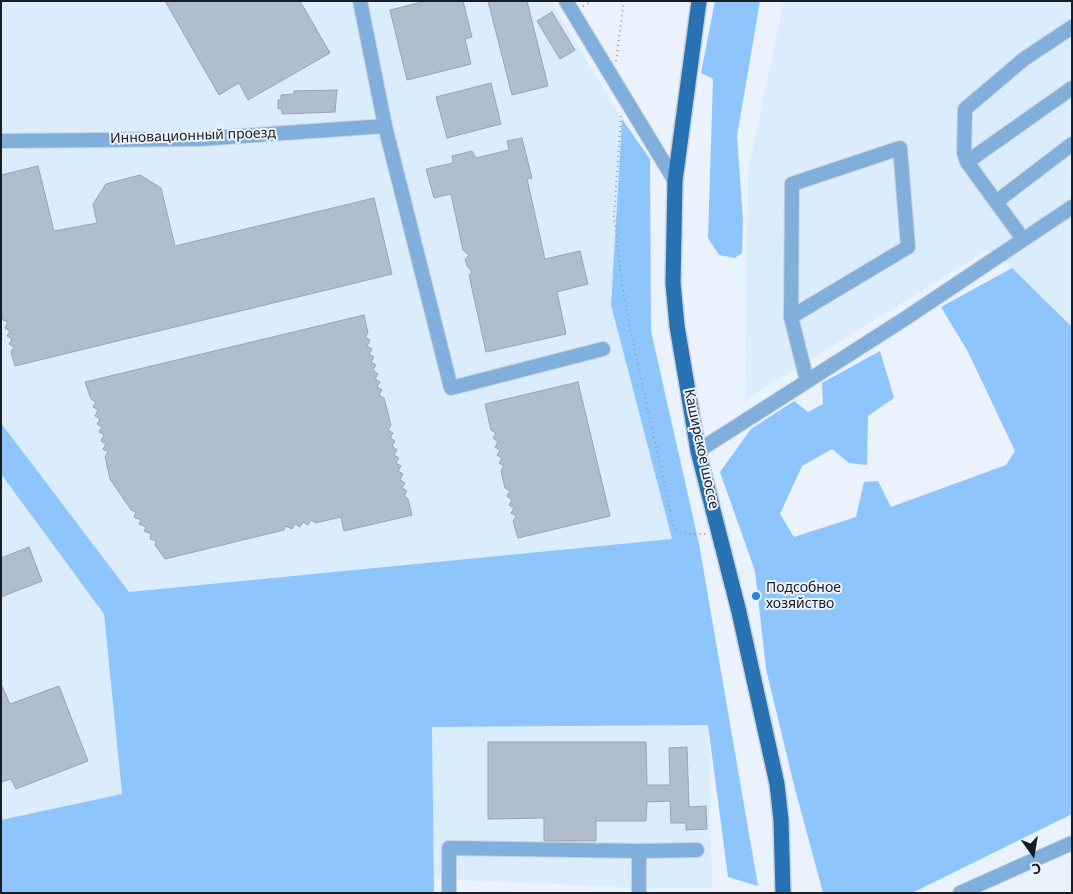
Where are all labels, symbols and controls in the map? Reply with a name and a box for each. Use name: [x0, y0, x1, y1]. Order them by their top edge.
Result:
street label: Инновационный проезд: [110, 125, 276, 147]
street label: Каширское шоссе: [680, 388, 722, 510]
place label: Подсобное хозяйство: [766, 580, 841, 612]
marker: Подсобное хозяйство: [750, 590, 762, 602]
north arrow: [1008, 829, 1058, 879]
text: С: [1030, 859, 1043, 879]

